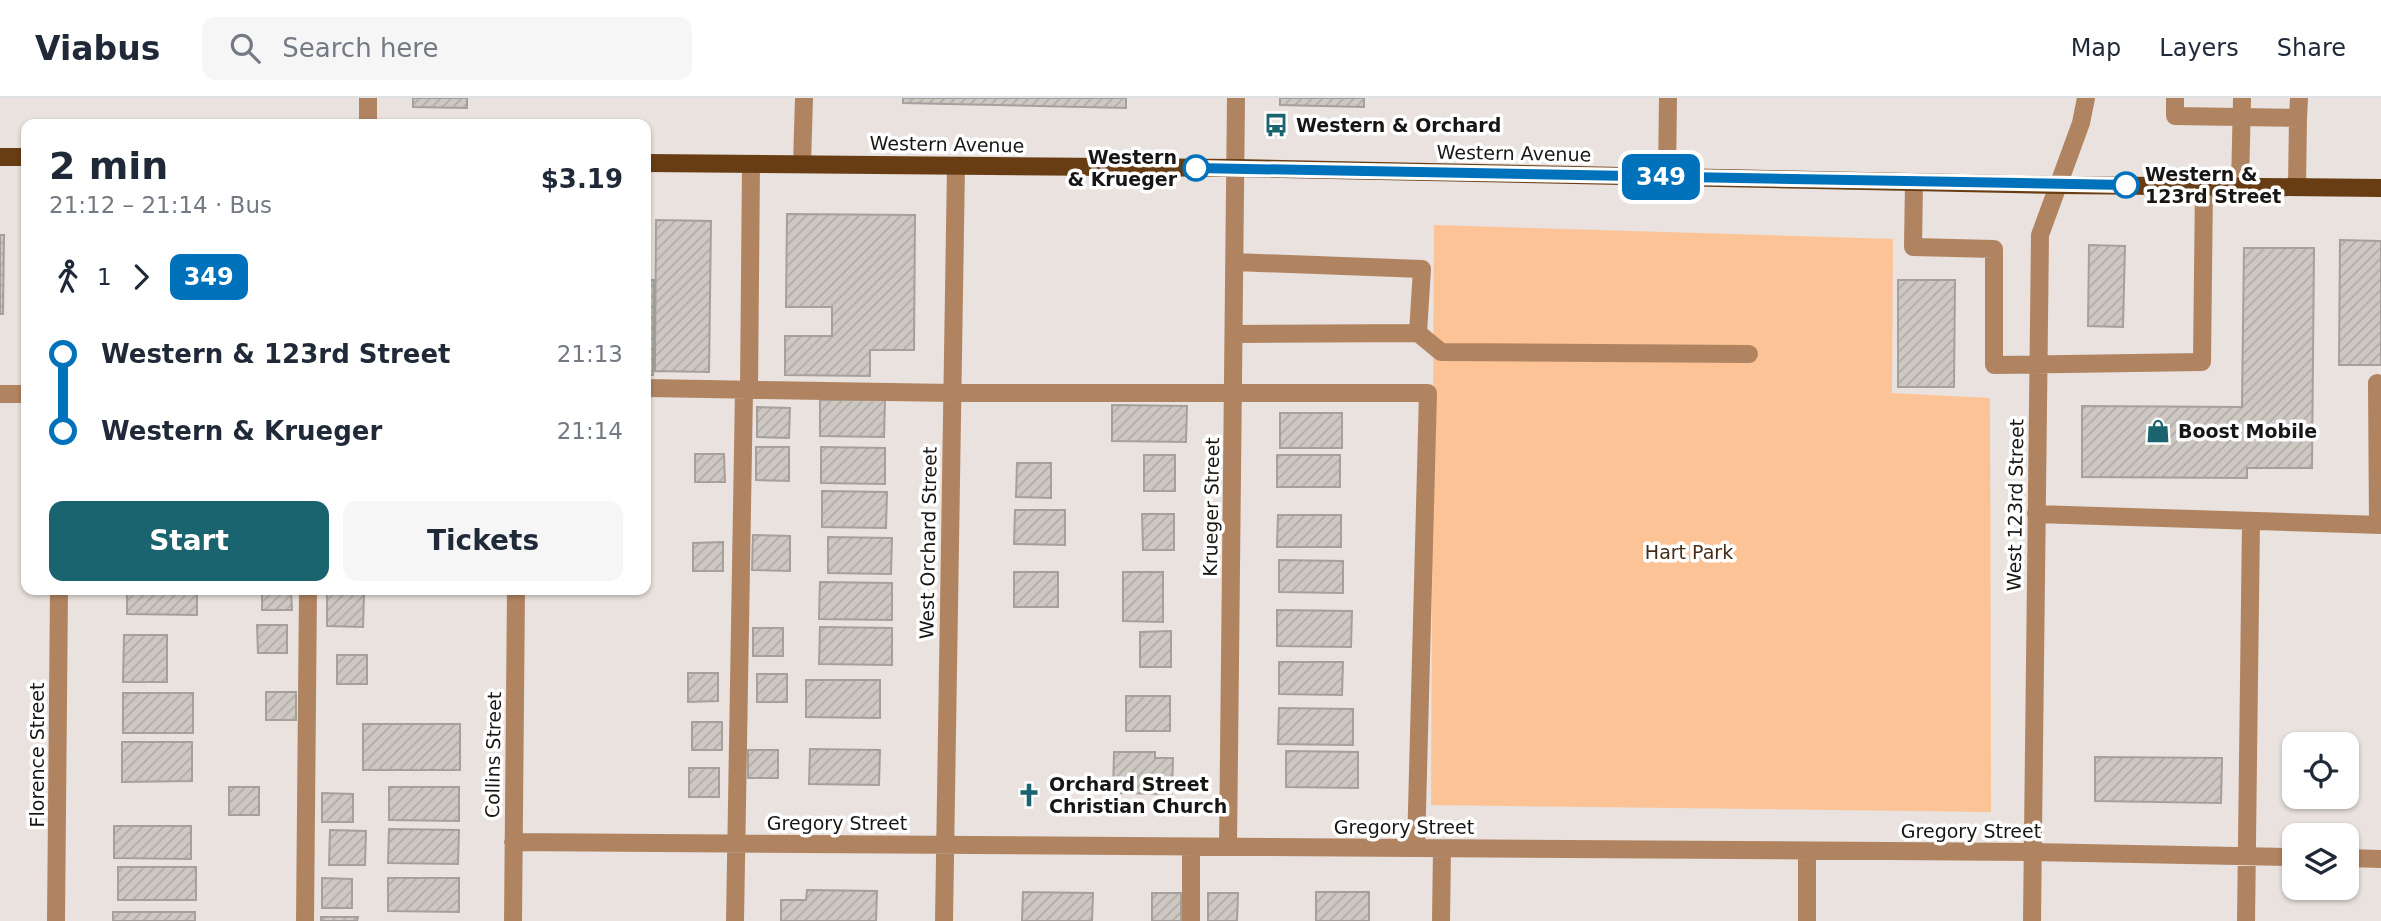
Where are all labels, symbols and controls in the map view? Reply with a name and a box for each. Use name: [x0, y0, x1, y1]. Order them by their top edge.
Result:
search box: [202, 17, 692, 80]
text: Viabus: [35, 29, 160, 68]
icon: search: [226, 29, 264, 67]
text: Search here: [282, 33, 438, 63]
text: Map: [2071, 34, 2121, 62]
text: Layers: [2159, 34, 2239, 62]
text: Share: [2277, 34, 2346, 62]
bus stop icon: Western & Orchard: [1262, 111, 1290, 139]
place label: Western & Orchard: [1296, 114, 1501, 136]
street label: Western Avenue: [870, 132, 1024, 156]
street label: Western Avenue: [1437, 141, 1591, 165]
text: 2 min: [49, 144, 168, 188]
place label: Western & Krueger: [1067, 146, 1178, 190]
line badge: 349: [1621, 154, 1701, 200]
marker: Western & Krueger: [1183, 155, 1209, 181]
text: 349: [1636, 163, 1686, 191]
place label: Western & 123rd Street: [2145, 163, 2281, 207]
text: $3.19: [541, 164, 623, 194]
marker: Western & 123rd Street: [2113, 172, 2139, 198]
text: 21:12 – 21:14 · Bus: [49, 192, 272, 218]
icon: walk: [49, 258, 87, 296]
icon: forward: [122, 258, 160, 296]
text: 349: [184, 263, 234, 291]
text: 1: [97, 264, 112, 290]
text: Western & 123rd Street: [101, 339, 450, 369]
text: 21:13: [557, 341, 623, 367]
text: Western & Krueger: [101, 416, 382, 446]
shop icon: Boost Mobile: [2144, 417, 2172, 445]
text: 21:14: [557, 418, 623, 444]
street label: West 123rd Street: [2002, 419, 2028, 591]
place label: Boost Mobile: [2178, 420, 2317, 442]
street label: Krueger Street: [1199, 437, 1223, 577]
street label: West Orchard Street: [915, 447, 941, 639]
button: Start: [49, 501, 329, 581]
button: Tickets: [343, 501, 623, 581]
park label: Hart Park: [1645, 541, 1733, 563]
street label: Florence Street: [26, 683, 48, 827]
street label: Collins Street: [481, 692, 505, 818]
map controls: [2282, 732, 2359, 900]
button: locate: [2282, 732, 2359, 809]
place label: Orchard Street Christian Church: [1049, 773, 1227, 817]
church icon: Orchard Street Christian Church: [1015, 781, 1043, 809]
street label: Gregory Street: [767, 812, 907, 834]
street label: Gregory Street: [1334, 816, 1474, 838]
street label: Gregory Street: [1901, 820, 2041, 842]
button: layers: [2282, 823, 2359, 900]

